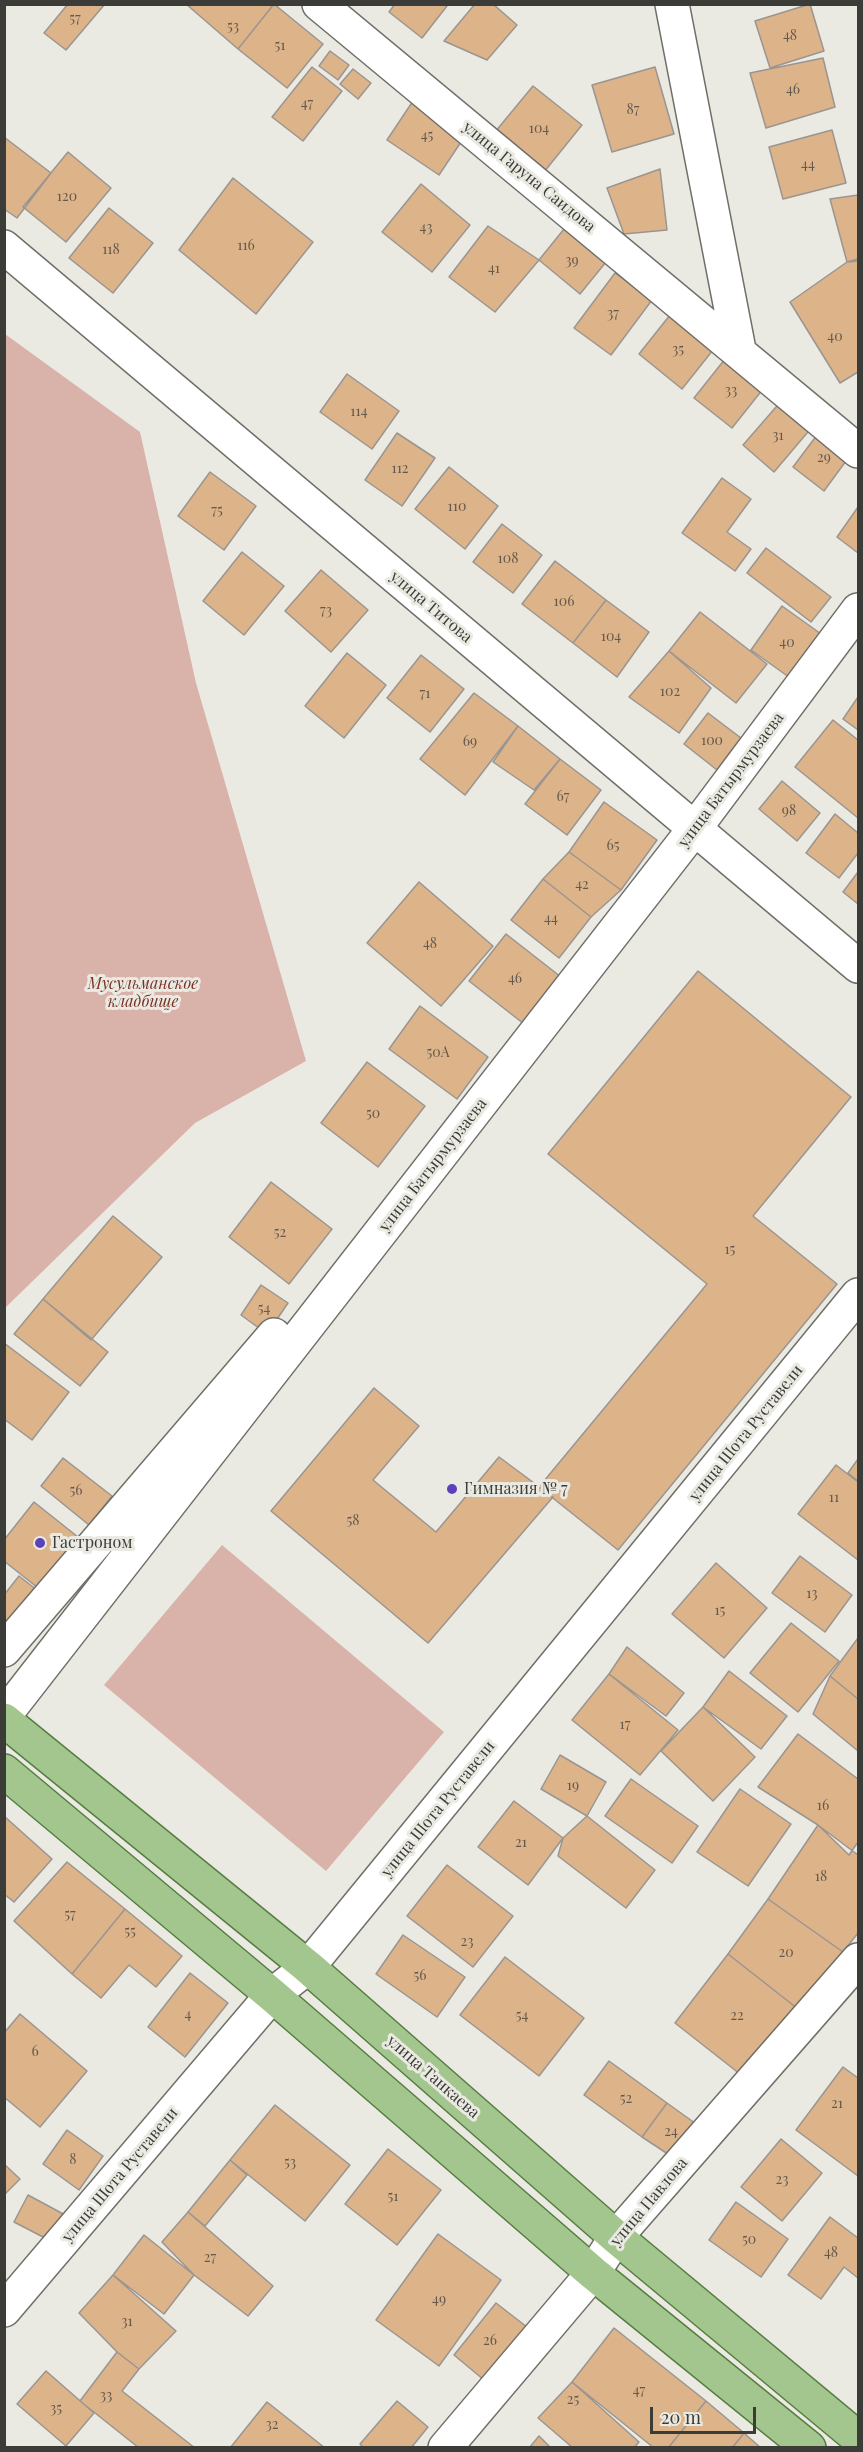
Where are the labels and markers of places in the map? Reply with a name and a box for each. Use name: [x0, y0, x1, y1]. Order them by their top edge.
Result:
place label: Гимназия № 7: [464, 1479, 568, 1499]
marker: Гимназия № 7: [445, 1482, 459, 1496]
place label: Гастроном: [52, 1533, 133, 1553]
marker: Гастроном: [33, 1536, 47, 1550]

